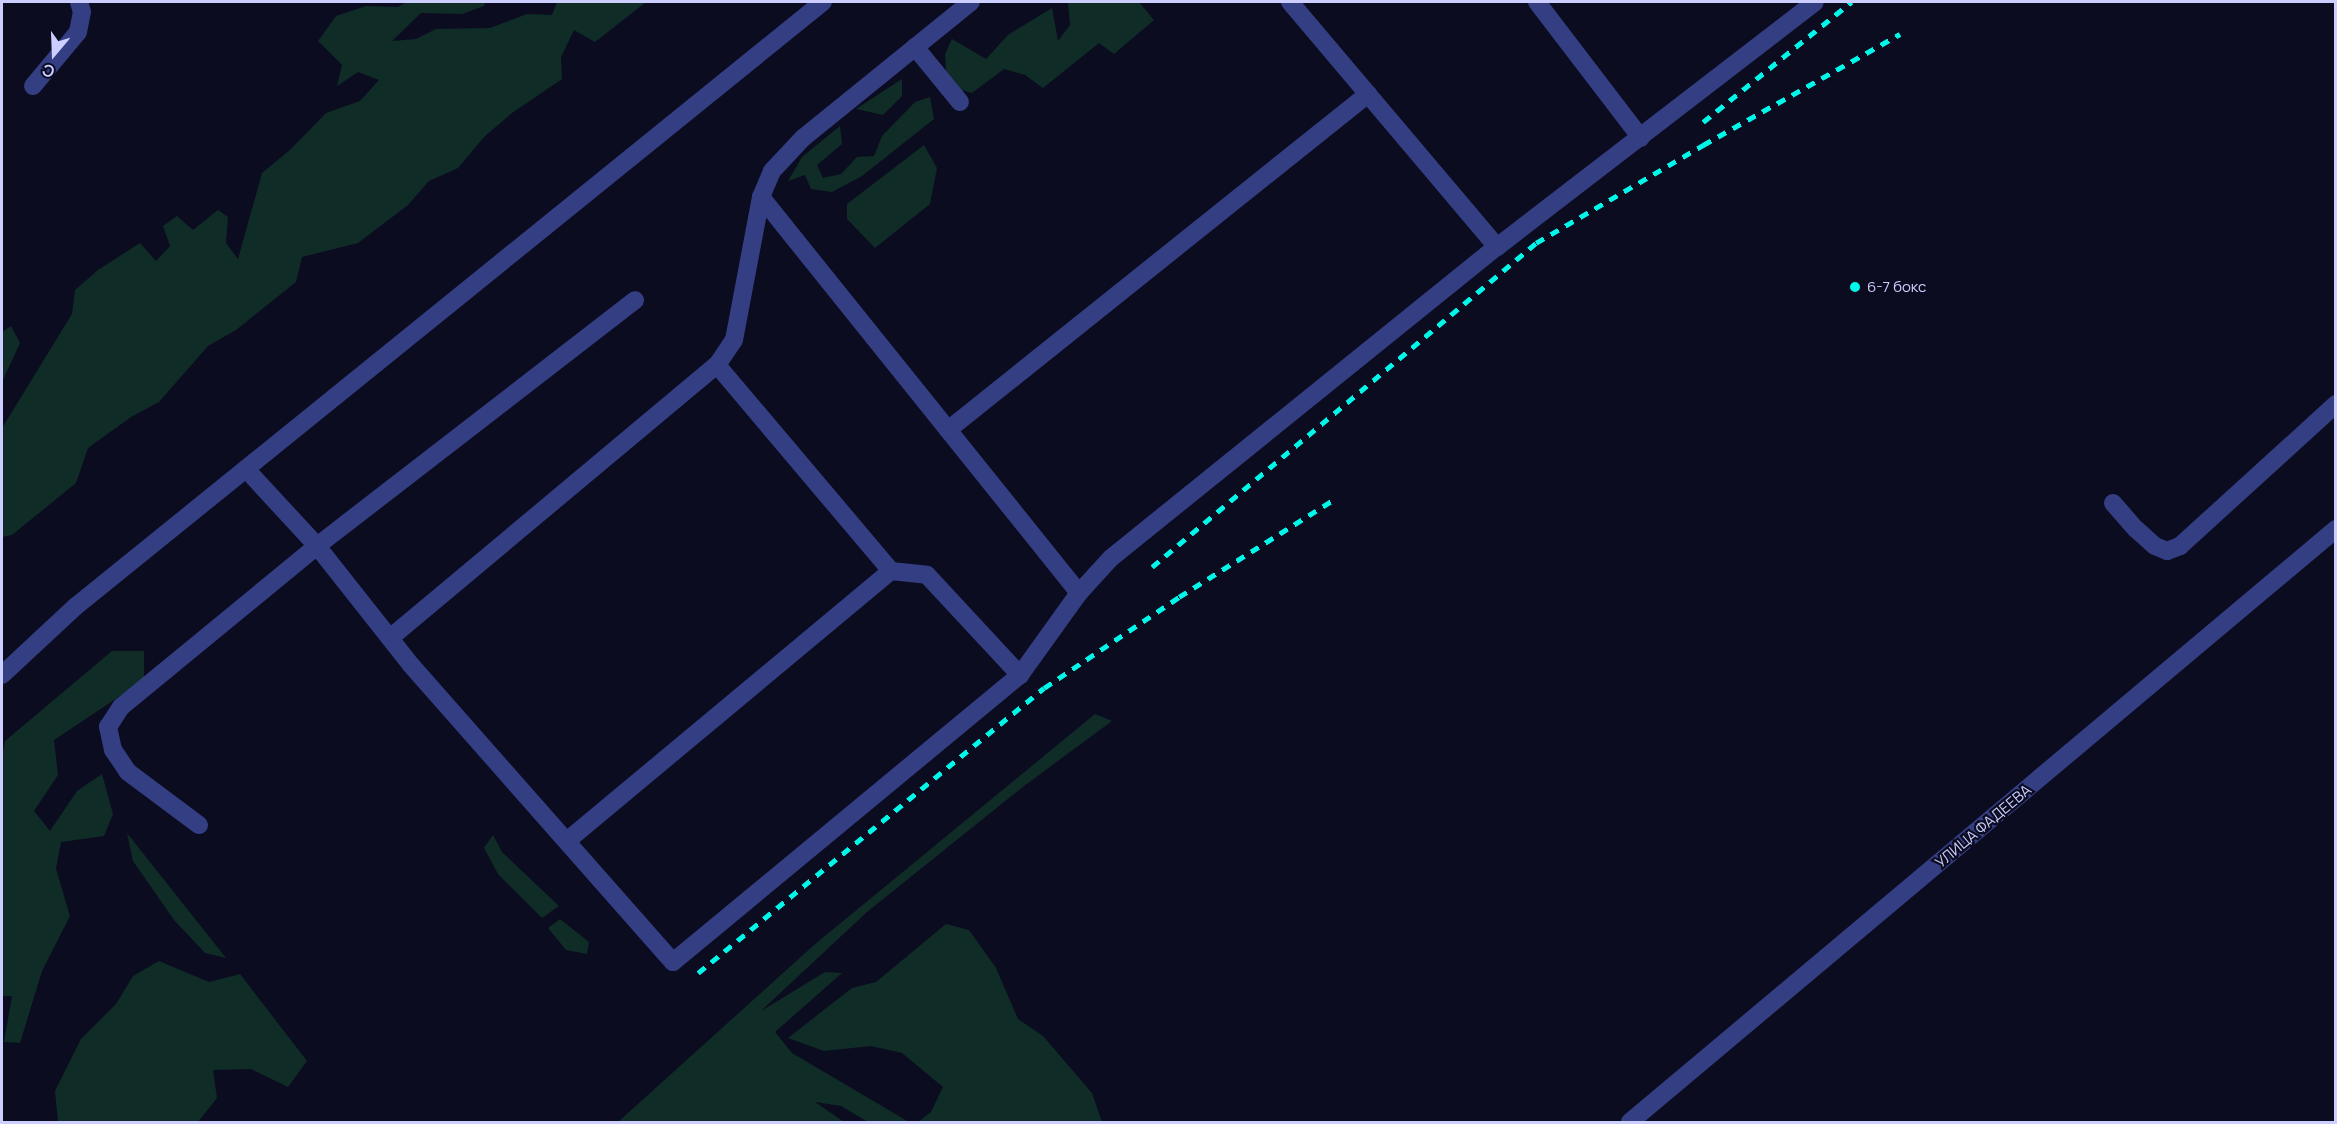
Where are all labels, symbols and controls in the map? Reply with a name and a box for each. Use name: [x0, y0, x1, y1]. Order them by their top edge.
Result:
north arrow: [24, 24, 84, 84]
text: С: [39, 59, 57, 83]
place label: 6-7 бокс: [1867, 278, 1926, 296]
marker: 6-7 бокс: [1848, 280, 1862, 294]
street label: УЛИЦА ФАДЕЕВА: [1931, 781, 2035, 871]

